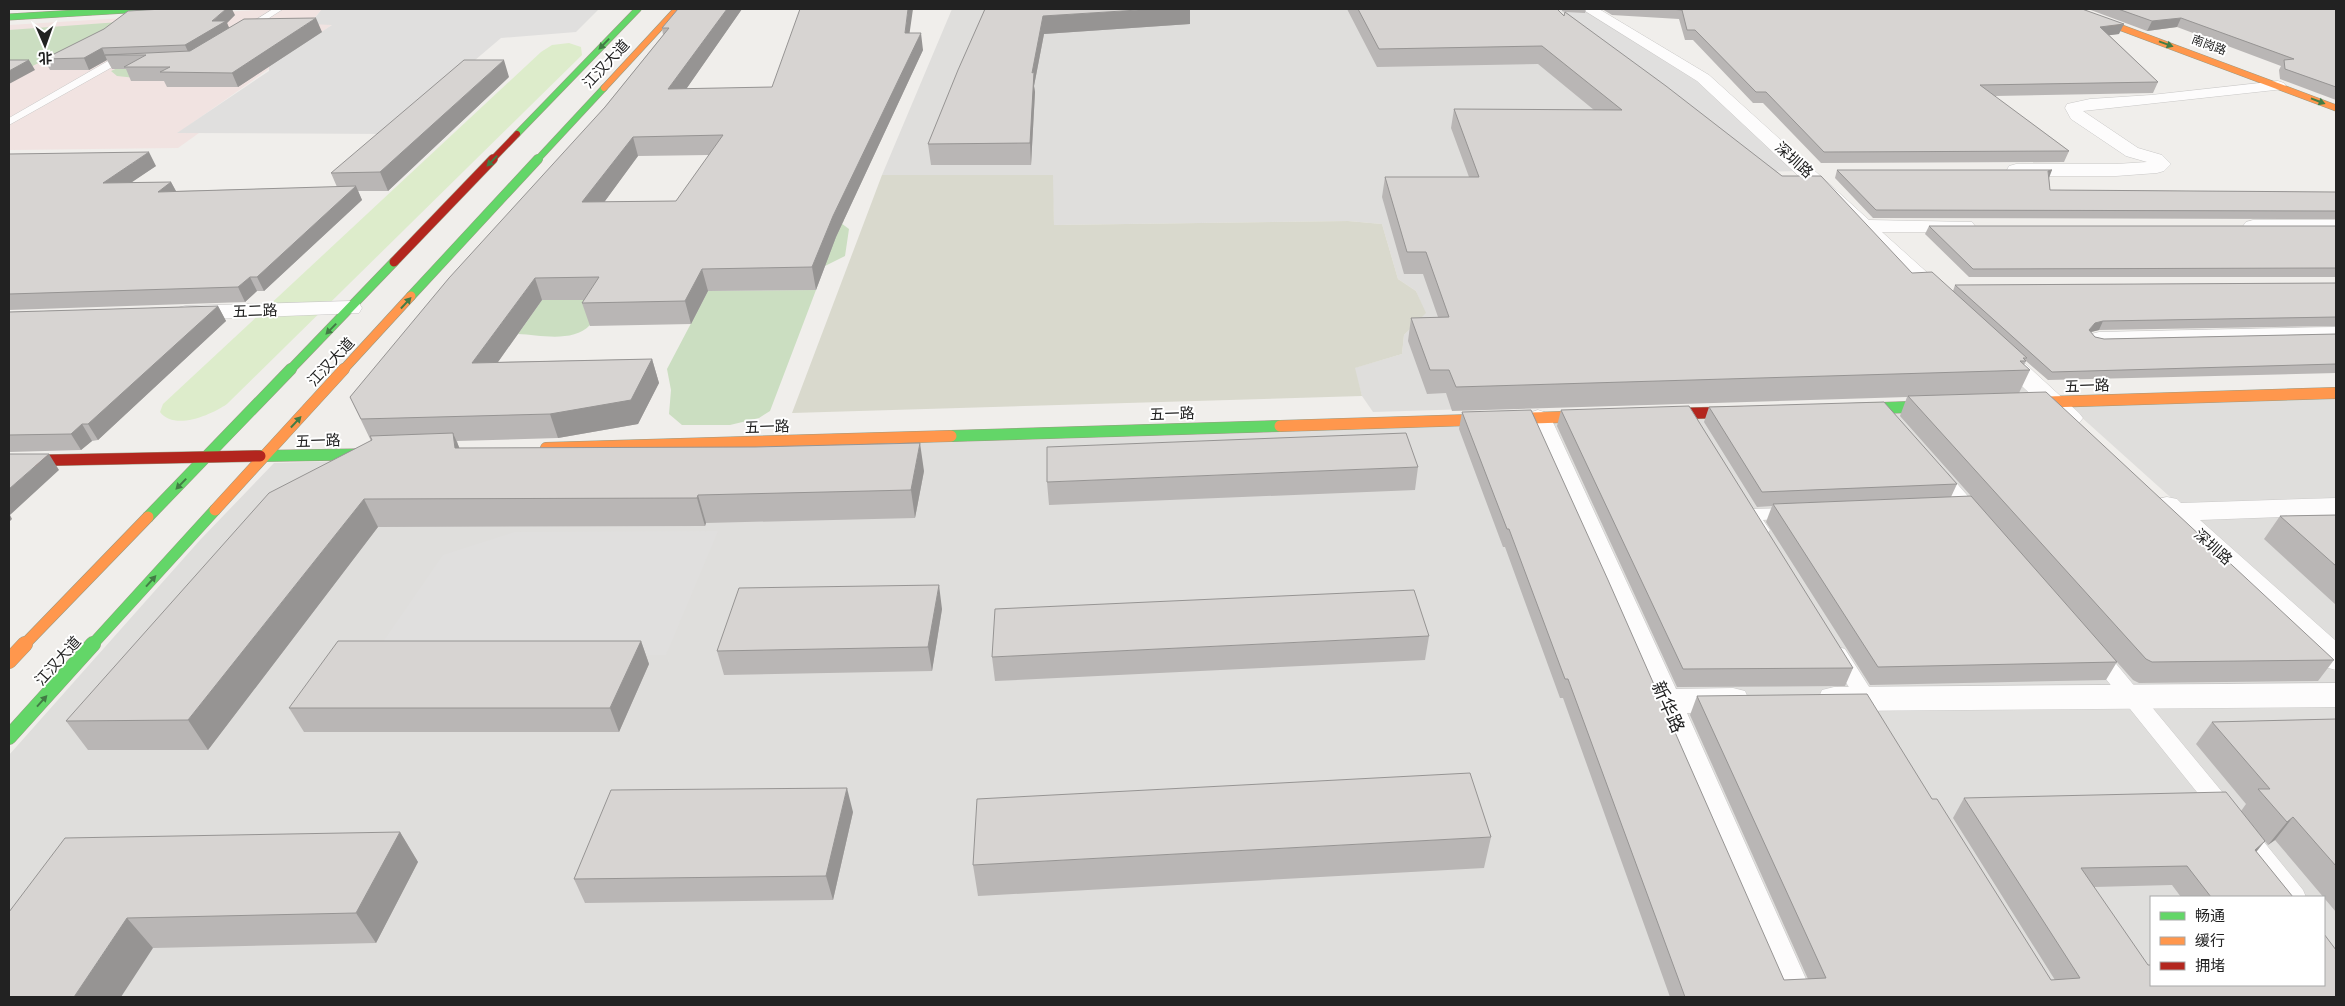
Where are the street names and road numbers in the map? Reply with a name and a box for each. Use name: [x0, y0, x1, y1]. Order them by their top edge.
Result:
street label: 南岗路: [2189, 31, 2229, 60]
street label: 江汉大道: [578, 35, 635, 93]
street label: 深圳路: [1770, 138, 1817, 183]
street label: 五二路: [232, 300, 278, 323]
street label: 江汉大道: [303, 333, 360, 391]
street label: 五一路: [2064, 375, 2110, 398]
street label: 五一路: [1149, 403, 1195, 426]
street label: 五一路: [744, 416, 790, 439]
street label: 五一路: [295, 430, 341, 453]
street label: 深圳路: [2189, 525, 2236, 570]
street label: 江汉大道: [30, 632, 86, 691]
street label: 新华路: [1645, 677, 1690, 737]

